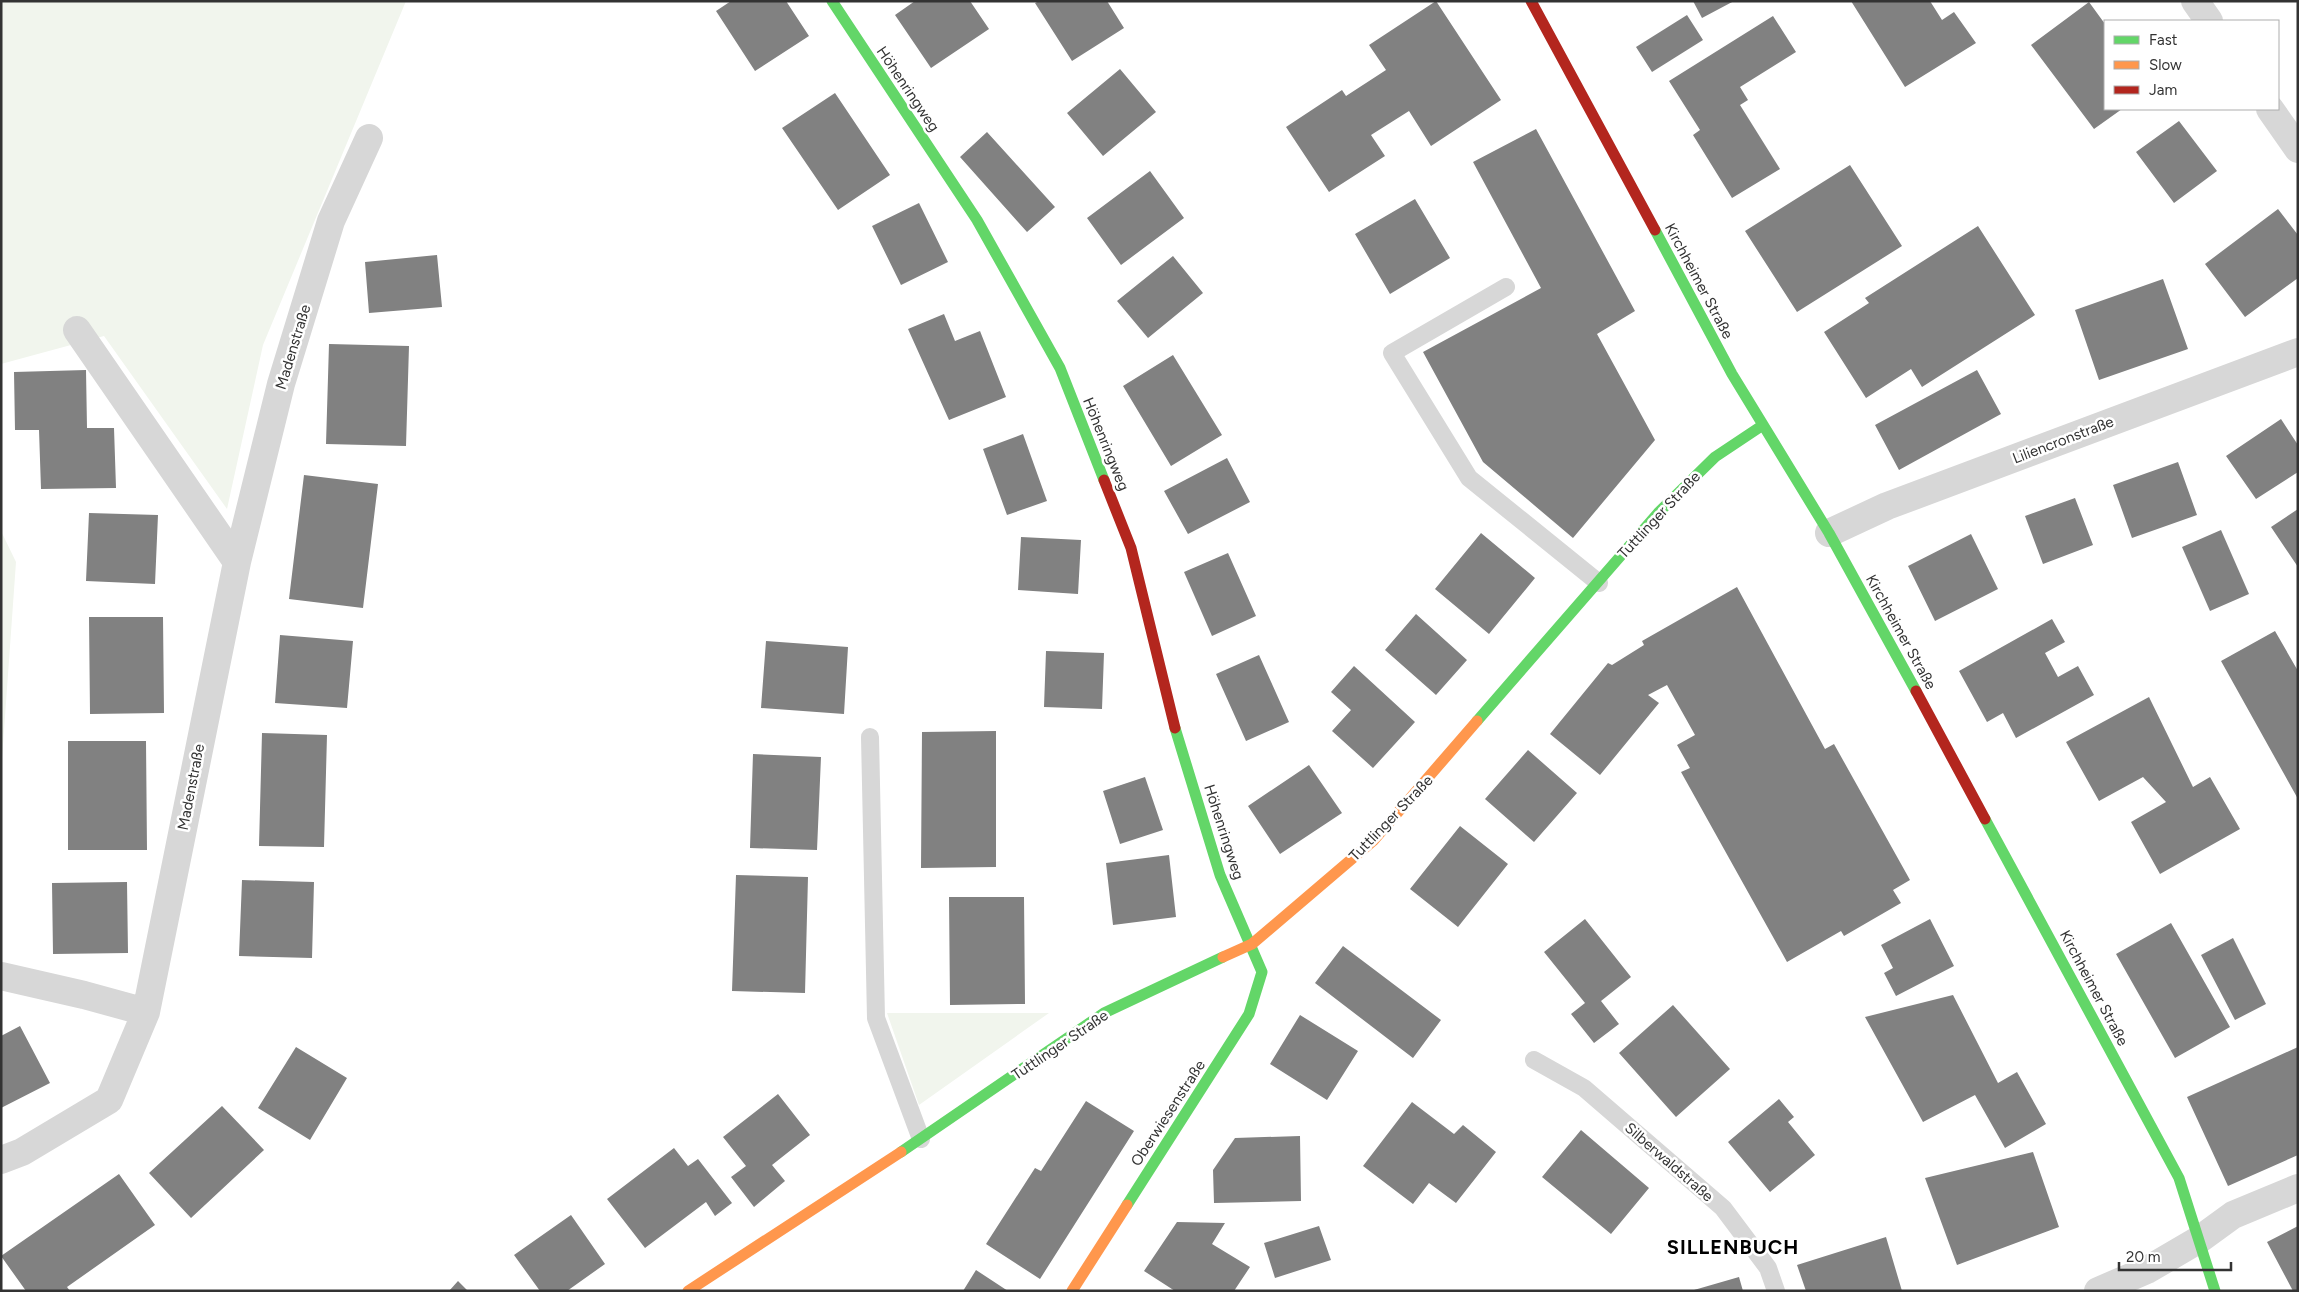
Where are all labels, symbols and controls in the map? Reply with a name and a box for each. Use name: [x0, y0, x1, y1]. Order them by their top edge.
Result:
legend: [2104, 20, 2279, 110]
text: Fast: [2149, 31, 2178, 49]
street label: Höhenringweg: [873, 43, 943, 135]
text: Slow: [2149, 56, 2182, 74]
text: Jam: [2149, 81, 2177, 99]
street label: Kirchheimer Straße: [1661, 220, 1737, 342]
street label: Madenstraße: [272, 302, 314, 392]
street label: Höhenringweg: [1079, 395, 1133, 493]
street label: Liliencronstraße: [2010, 412, 2116, 468]
street label: Tuttlinger Straße: [1614, 468, 1704, 562]
street label: Kirchheimer Straße: [1862, 572, 1940, 692]
street label: Madenstraße: [174, 742, 208, 832]
street label: Tuttlinger Straße: [1345, 771, 1437, 865]
street label: Höhenringweg: [1200, 782, 1248, 882]
street label: Kirchheimer Straße: [2056, 927, 2132, 1049]
street label: Tuttlinger Straße: [1008, 1006, 1112, 1084]
street label: Oberwiesenstraße: [1127, 1057, 1209, 1169]
street label: Silberwaldstraße: [1621, 1119, 1717, 1205]
district label: SILLENBUCH: [1667, 1235, 1799, 1259]
scale bar: [2119, 1240, 2232, 1272]
text: 20 m: [2126, 1248, 2160, 1266]

